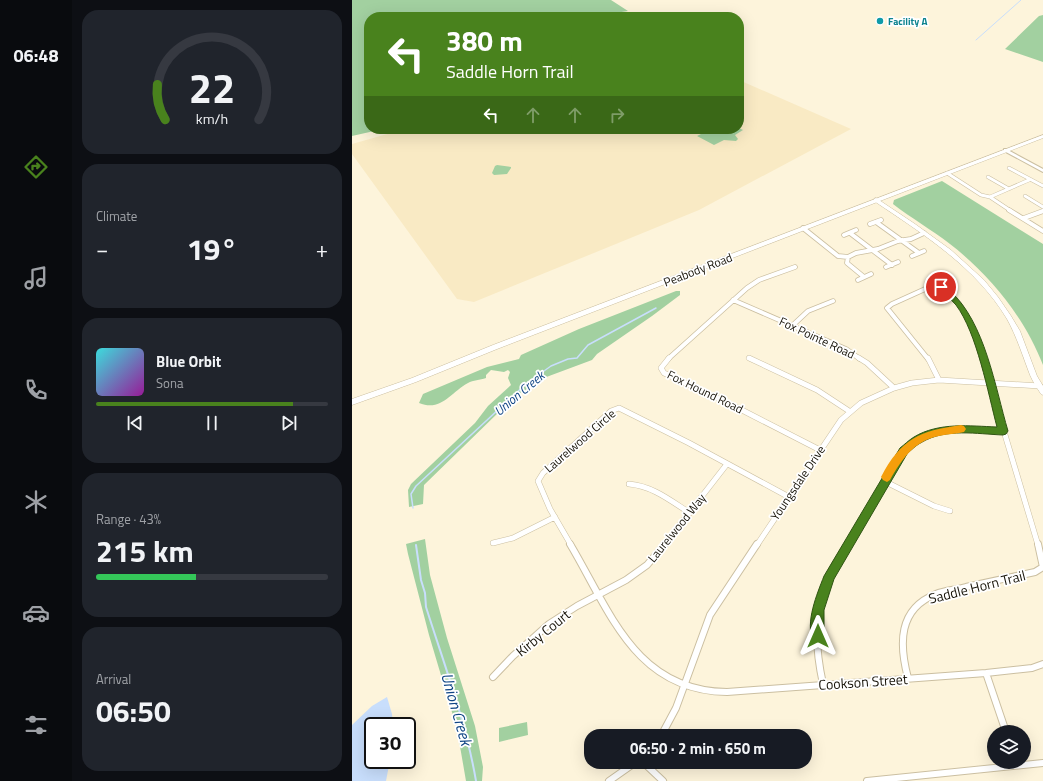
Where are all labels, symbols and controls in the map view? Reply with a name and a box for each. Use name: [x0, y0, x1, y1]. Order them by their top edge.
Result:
place label: Facility A: [888, 14, 927, 29]
marker: Facility A: [875, 16, 885, 26]
text: 380 m: [446, 19, 523, 62]
icon: left: [380, 28, 432, 80]
text: 06:48: [14, 42, 58, 69]
text: 22: [189, 56, 235, 119]
text: Saddle Horn Trail: [446, 58, 574, 85]
icon: left: [480, 104, 502, 126]
icon: ahead: [522, 104, 544, 126]
icon: ahead: [564, 104, 586, 126]
icon: right: [606, 104, 628, 126]
text: km/h: [196, 108, 228, 130]
icon: directions: [22, 153, 50, 181]
text: Climate: [96, 206, 137, 226]
text: 19°: [187, 226, 237, 272]
text: −: [96, 232, 108, 266]
text: +: [316, 232, 328, 266]
street label: Peabody Road: [661, 248, 735, 291]
icon: music: [22, 264, 50, 292]
pin: [924, 270, 958, 304]
icon: arrive: [930, 276, 952, 298]
street label: Fox Pointe Road: [776, 312, 858, 363]
text: Blue Orbit: [156, 350, 221, 373]
water label: Union Creek: [489, 364, 550, 420]
street label: Fox Hound Road: [664, 365, 746, 418]
text: Sona: [156, 373, 183, 393]
icon: phone: [22, 376, 50, 404]
street label: Laurelwood Circle: [540, 404, 619, 477]
icon: previous: [124, 412, 146, 434]
icon: pause: [201, 412, 223, 434]
icon: next: [278, 412, 300, 434]
street label: Youngsdale Drive: [765, 442, 830, 524]
icon: climate: [22, 488, 50, 516]
street label: Laurelwood Way: [643, 489, 711, 566]
text: Range · 43%: [96, 509, 161, 529]
text: 215 km: [96, 528, 194, 574]
street label: Saddle Horn Trail: [926, 564, 1028, 609]
icon: car: [22, 599, 50, 627]
street label: Kirby Court: [511, 604, 575, 661]
position arrow: [797, 615, 839, 657]
street label: Cookson Street: [818, 668, 908, 695]
text: Arrival: [96, 669, 131, 689]
water label: Union Creek: [435, 670, 479, 750]
text: 06:50: [96, 688, 171, 734]
icon: filters: [22, 711, 50, 739]
speed limit sign: 30: [364, 717, 416, 769]
map controls: [987, 725, 1031, 769]
button: layers: [987, 725, 1031, 769]
text: 06:50 · 2 min · 650 m: [630, 737, 766, 760]

